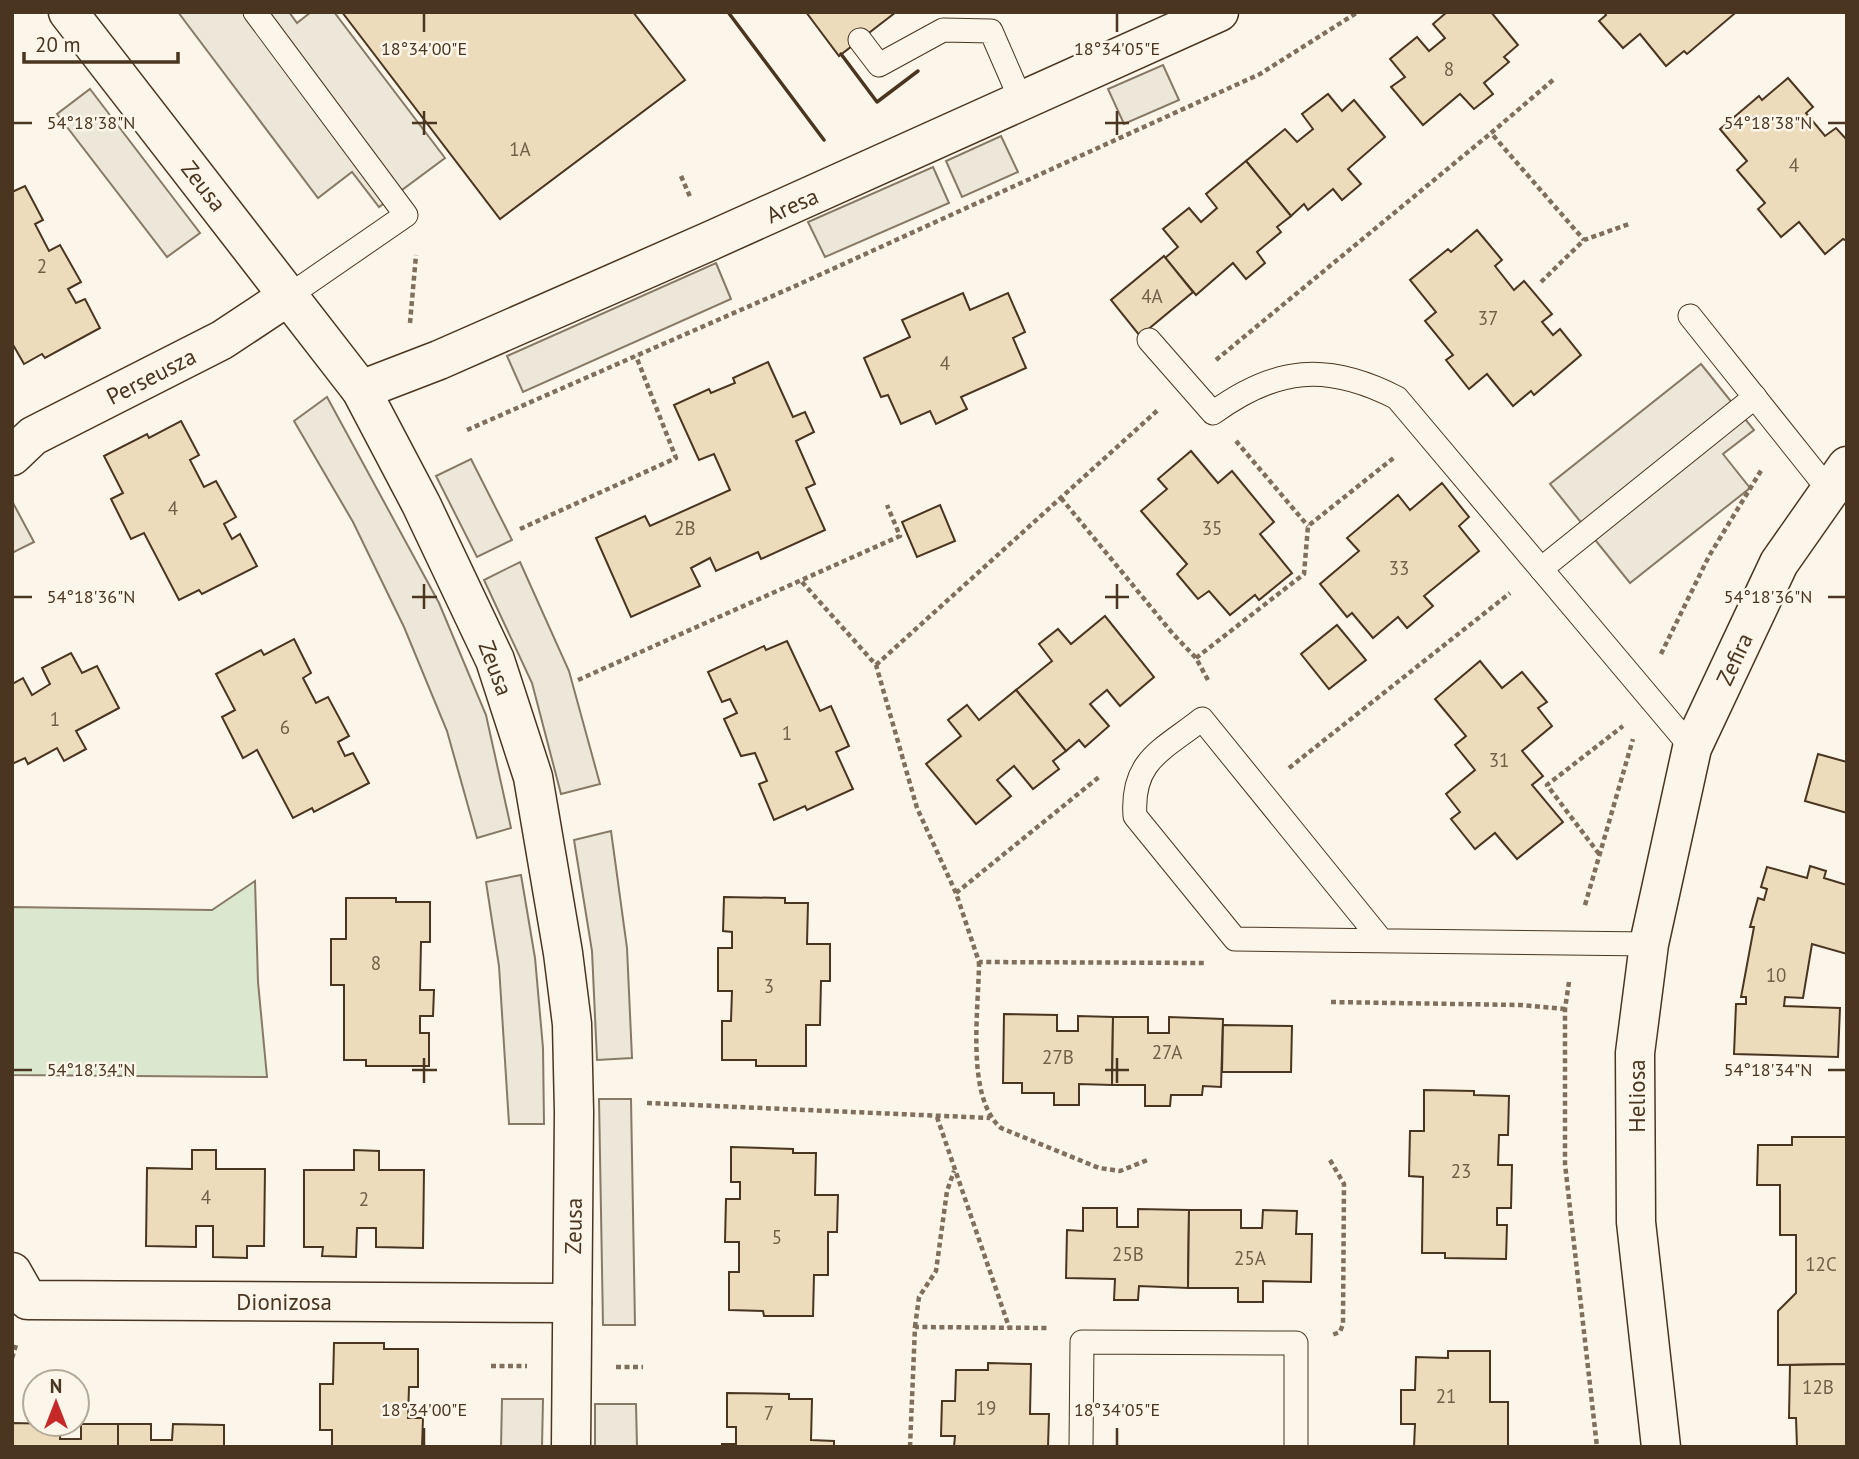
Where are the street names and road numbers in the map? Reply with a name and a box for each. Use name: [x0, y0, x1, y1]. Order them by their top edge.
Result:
street label: Zeusa: [175, 155, 233, 217]
street label: Aresa: [761, 181, 823, 229]
street label: Perseusza: [101, 341, 201, 411]
street label: Zefira: [1709, 628, 1759, 690]
street label: Zeusa: [472, 636, 520, 700]
street label: Heliosa: [1622, 1059, 1651, 1133]
street label: Zeusa: [558, 1197, 588, 1255]
street label: Dionizosa: [236, 1287, 332, 1316]

